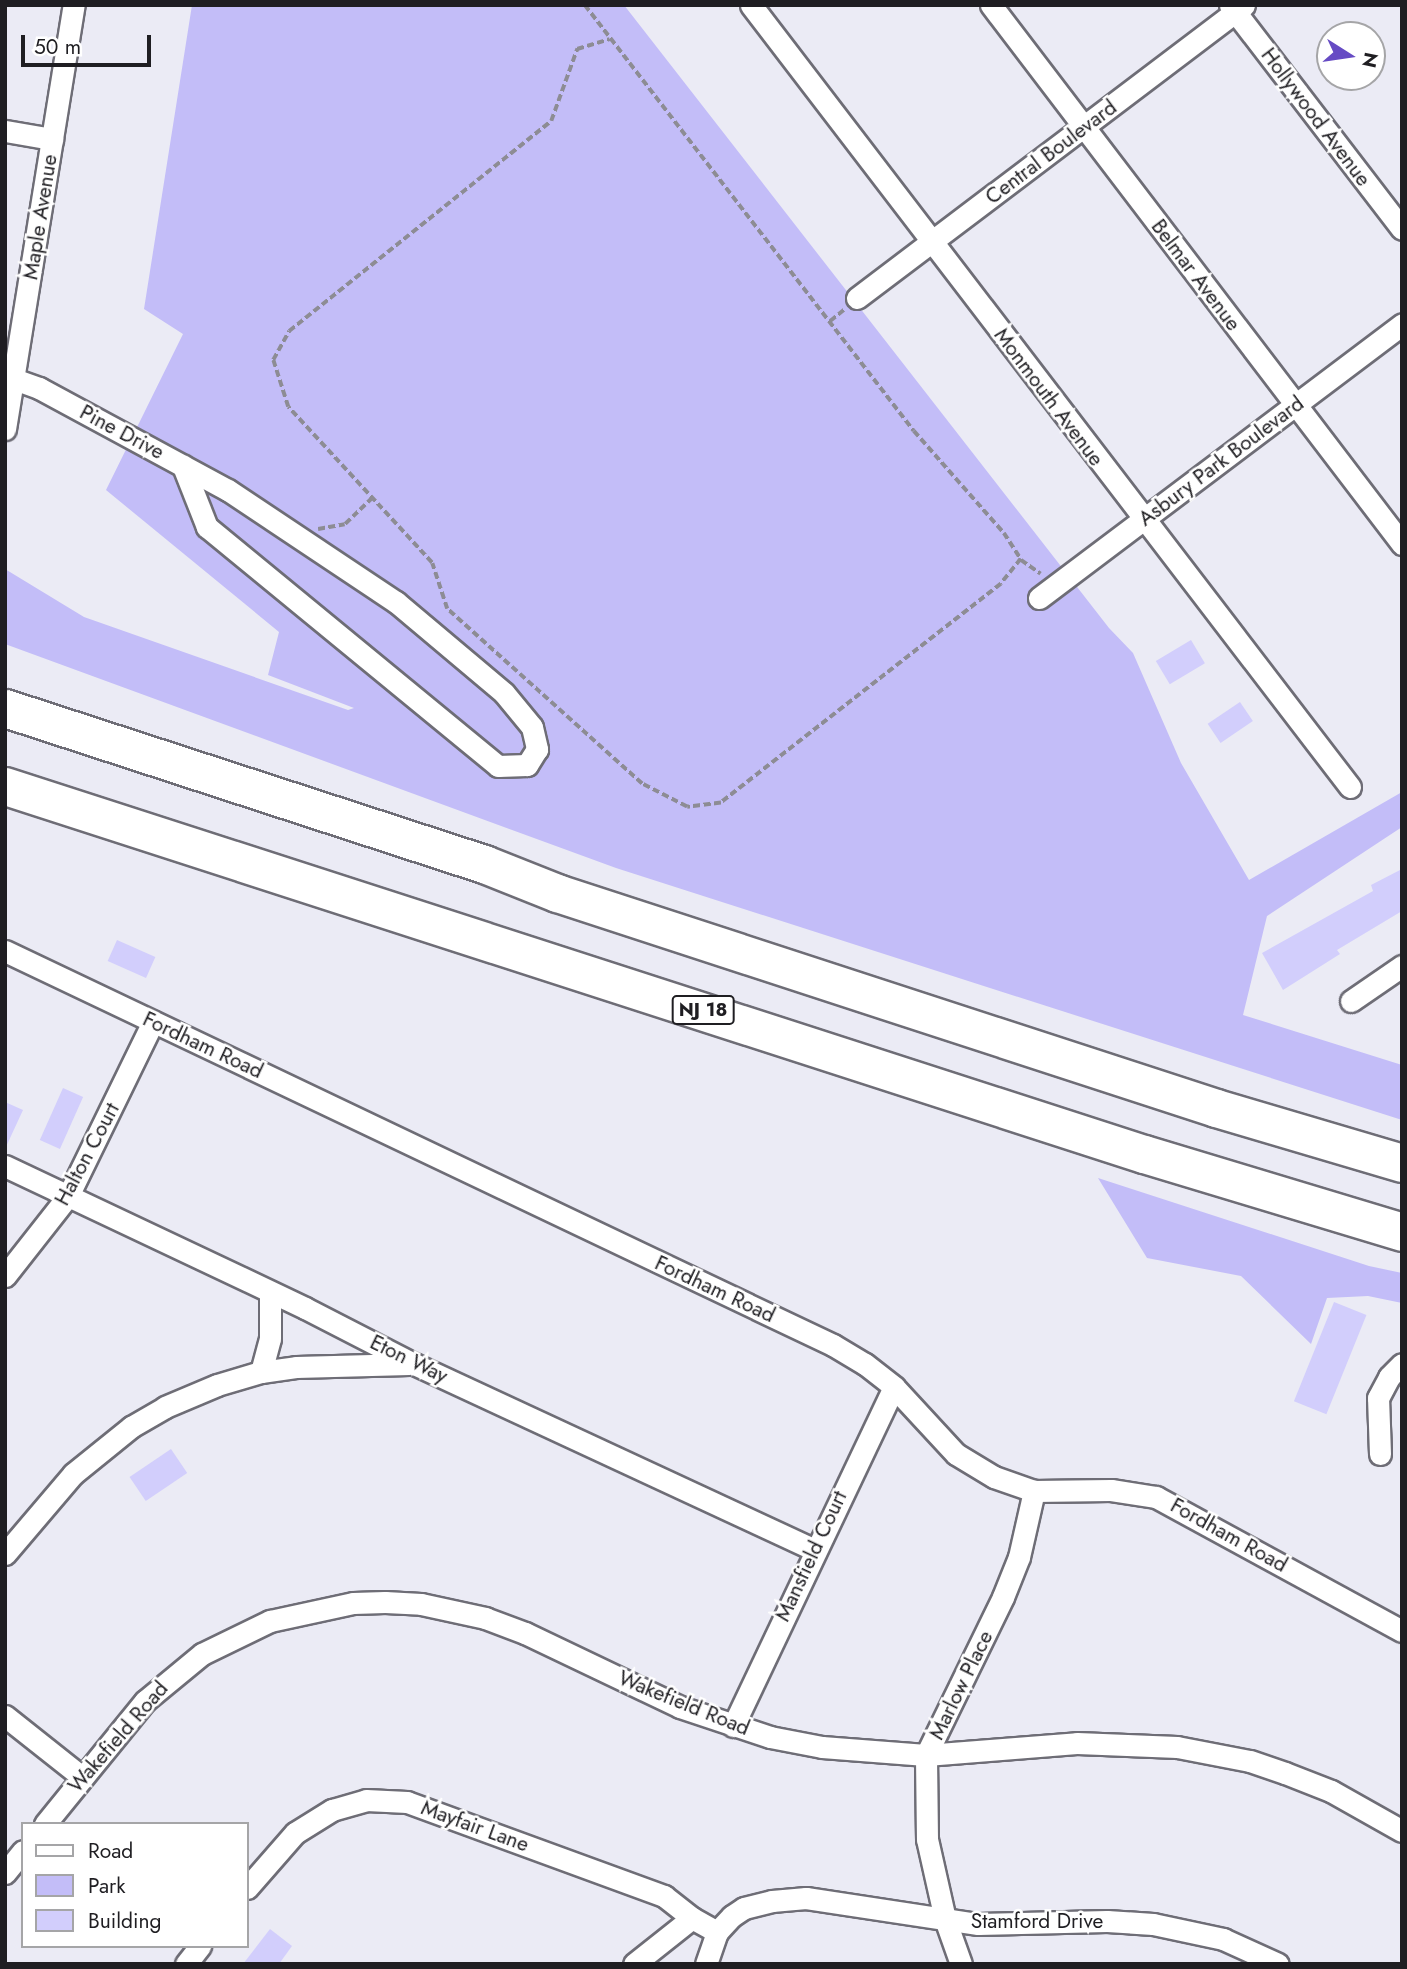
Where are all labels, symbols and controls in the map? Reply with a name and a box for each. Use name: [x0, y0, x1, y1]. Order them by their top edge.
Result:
scale bar: [24, 21, 154, 65]
north arrow: [1316, 21, 1386, 91]
text: 50 m: [34, 32, 81, 62]
street label: Hollywood Avenue: [1256, 43, 1376, 191]
text: N: [1355, 50, 1385, 70]
street label: Central Boulevard: [980, 94, 1122, 210]
street label: Maple Avenue: [18, 153, 62, 281]
street label: Belmar Avenue: [1146, 214, 1246, 336]
street label: Monmouth Avenue: [989, 323, 1109, 471]
street label: Asbury Park Boulevard: [1133, 391, 1309, 531]
street label: Pine Drive: [76, 399, 168, 465]
road number: NJ 18: [672, 994, 734, 1026]
street label: Fordham Road: [139, 1006, 267, 1084]
street label: Halton Court: [49, 1098, 125, 1210]
street label: Fordham Road: [651, 1250, 779, 1328]
street label: Eton Way: [366, 1329, 452, 1389]
street label: Mansfield Court: [770, 1487, 852, 1625]
street label: Fordham Road: [1166, 1493, 1292, 1577]
street label: Marlow Place: [924, 1626, 998, 1744]
street label: Wakefield Road: [615, 1665, 753, 1741]
street label: Wakefield Road: [63, 1676, 173, 1798]
street label: Mayfair Lane: [418, 1795, 532, 1857]
legend: [21, 1822, 248, 1948]
text: Road: [88, 1836, 133, 1866]
text: Park: [88, 1871, 125, 1901]
text: Building: [88, 1906, 161, 1936]
street label: Stamford Drive: [971, 1908, 1103, 1934]

